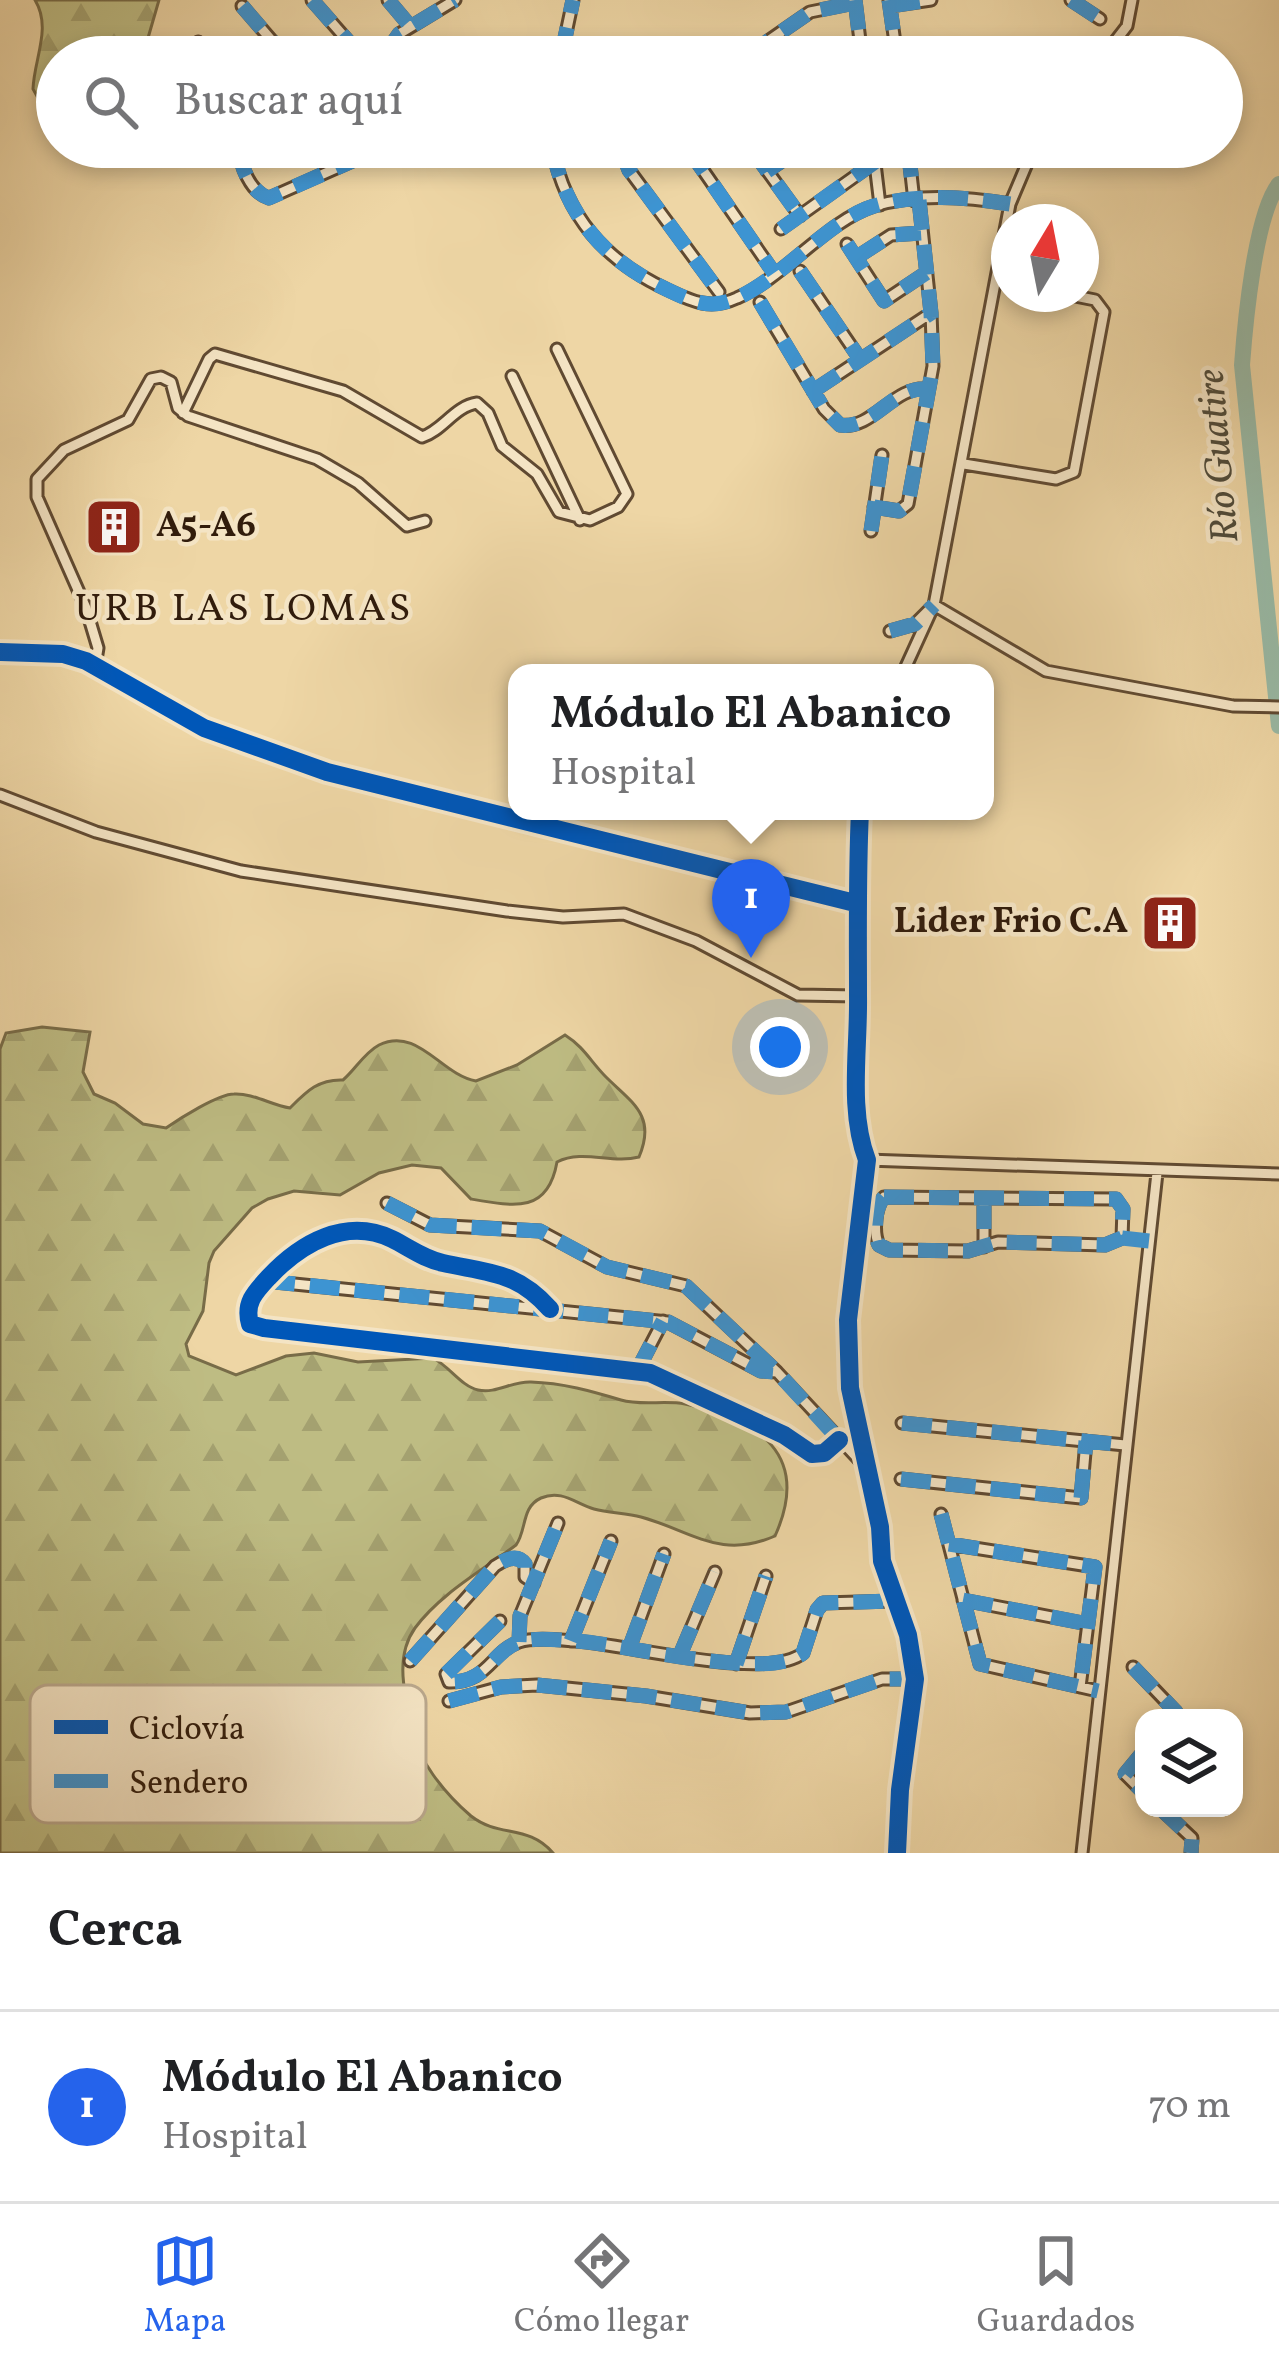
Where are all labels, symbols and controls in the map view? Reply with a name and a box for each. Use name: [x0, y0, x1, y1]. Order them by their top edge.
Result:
search box: [36, 36, 1243, 168]
icon: search: [78, 69, 144, 135]
text: Buscar aquí: [174, 71, 403, 134]
north arrow: [991, 204, 1099, 312]
water label: Río Guatire: [1186, 367, 1254, 545]
building icon: A5-A6: [83, 496, 145, 558]
place label: A5-A6: [156, 502, 256, 552]
district label: URB LAS LOMAS: [75, 583, 413, 637]
popup: [508, 664, 994, 820]
text: Módulo El Abanico: [551, 684, 951, 747]
text: Hospital: [551, 747, 696, 801]
pin: 1: [712, 859, 790, 958]
building icon: Lider Frio C.A: [1139, 892, 1201, 954]
place label: Lider Frio C.A: [894, 898, 1128, 948]
your location: [750, 1017, 810, 1077]
legend: [30, 1685, 426, 1823]
text: Ciclovía: [129, 1708, 245, 1754]
map controls: [1135, 1709, 1243, 1817]
button: layers: [1135, 1709, 1243, 1817]
text: Sendero: [129, 1762, 248, 1808]
text: Cerca: [48, 1896, 183, 1967]
text: Módulo El Abanico: [162, 2048, 563, 2111]
text: 1: [79, 2080, 95, 2134]
text: 70 m: [1148, 2080, 1231, 2134]
text: Hospital: [162, 2111, 308, 2165]
tab: Mapa: [144, 2228, 226, 2346]
tab: Cómo llegar: [514, 2228, 689, 2346]
tab: Guardados: [977, 2228, 1135, 2346]

